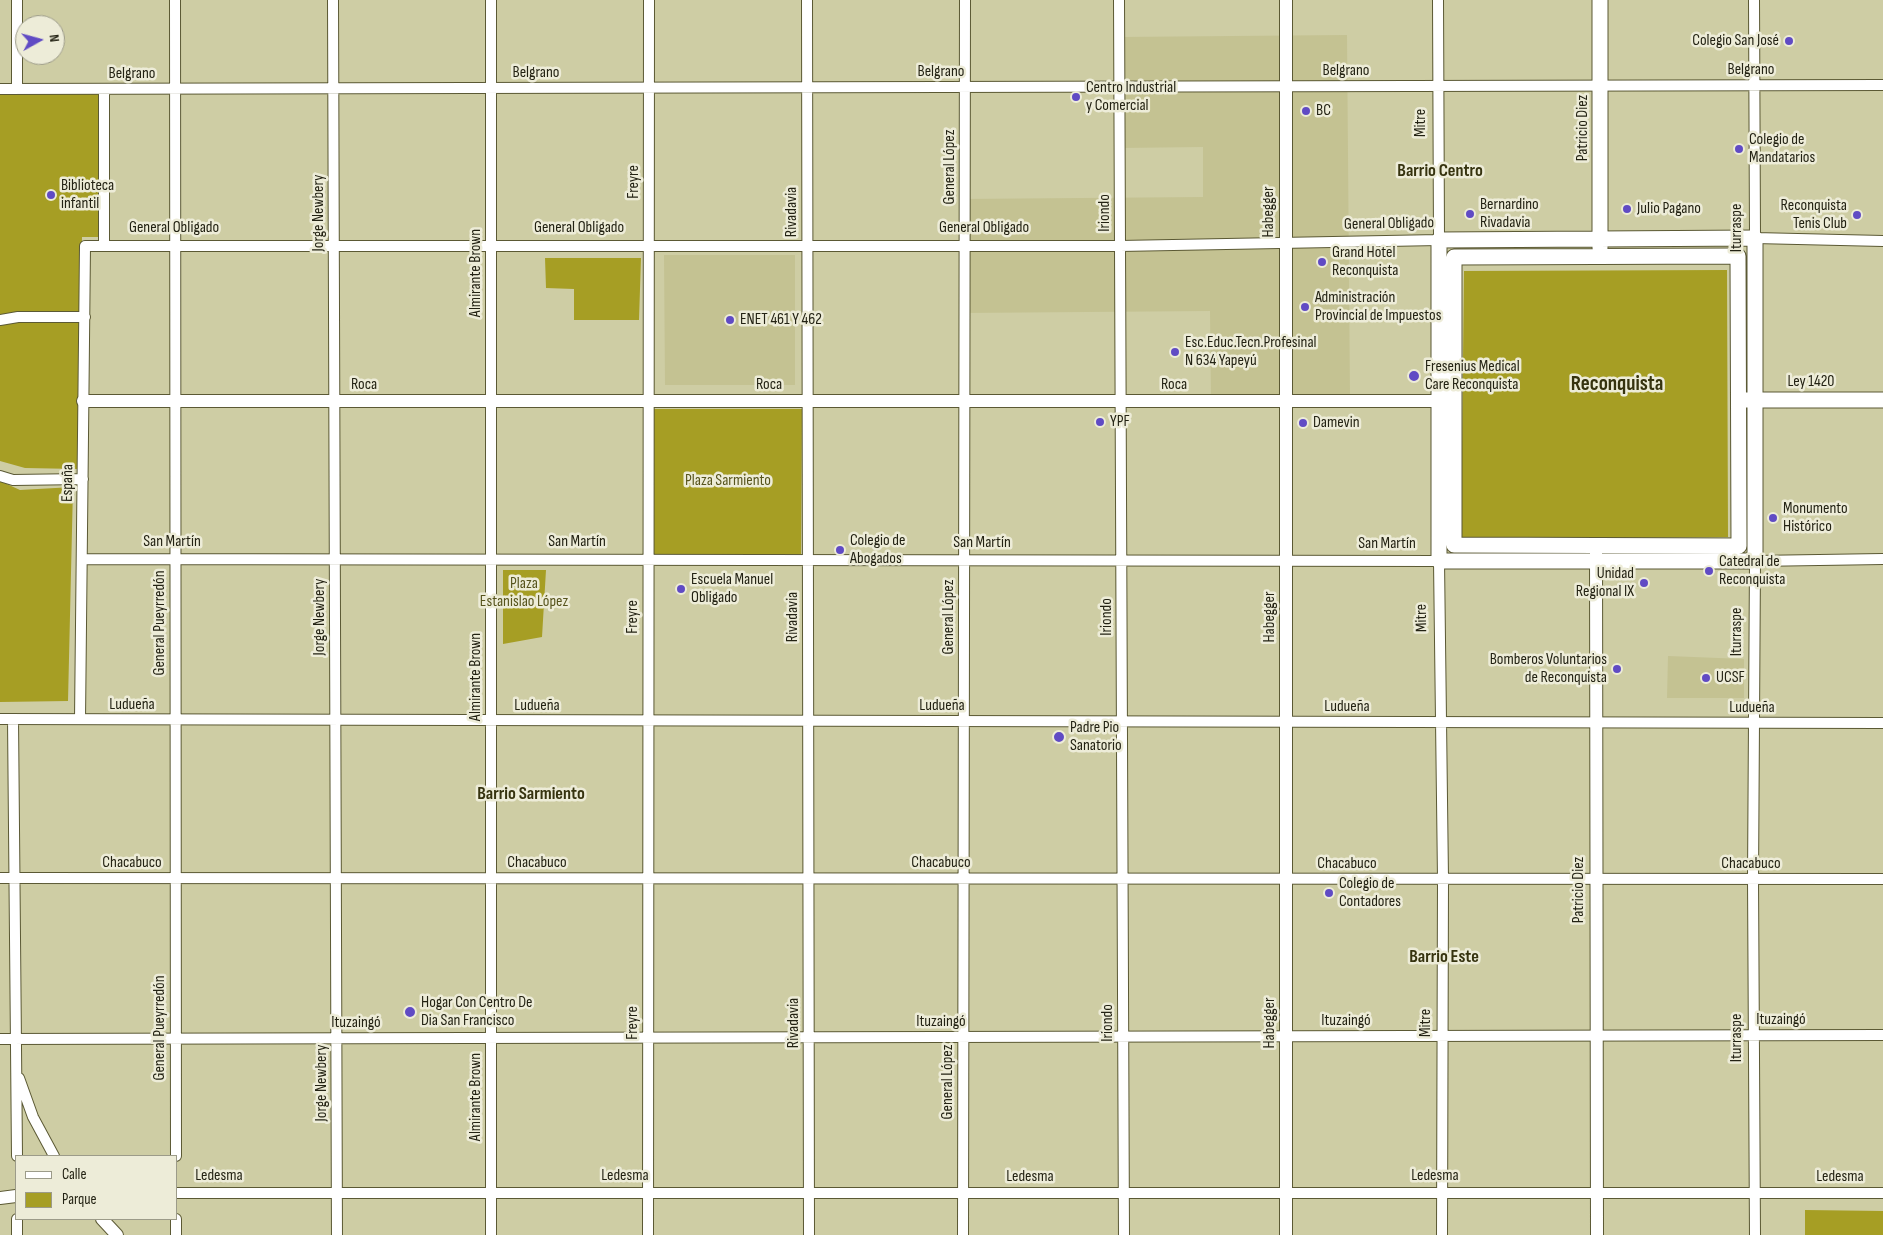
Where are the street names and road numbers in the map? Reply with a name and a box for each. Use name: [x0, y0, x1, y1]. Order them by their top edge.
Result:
street label: Belgrano: [1728, 60, 1774, 80]
street label: Belgrano: [1323, 61, 1369, 81]
street label: Belgrano: [918, 62, 964, 82]
street label: Belgrano: [513, 63, 559, 83]
street label: Belgrano: [109, 64, 155, 84]
street label: Patricio Diez: [1573, 95, 1593, 161]
street label: Mitre: [1411, 109, 1431, 137]
street label: General López: [940, 130, 960, 204]
street label: Freyre: [624, 165, 644, 199]
street label: Jorge Newbery: [309, 175, 329, 251]
street label: Habegger: [1259, 186, 1279, 238]
street label: Rivadavia: [782, 187, 802, 237]
street label: Iriondo: [1095, 194, 1115, 232]
street label: Iturraspe: [1727, 204, 1747, 252]
street label: General Obligado: [1344, 214, 1434, 234]
street label: General Obligado: [129, 218, 219, 238]
street label: General Obligado: [534, 218, 624, 238]
street label: General Obligado: [939, 218, 1029, 238]
street label: Almirante Brown: [466, 229, 486, 317]
street label: Ley 1420: [1788, 372, 1834, 392]
street label: Roca: [351, 375, 377, 395]
street label: Roca: [756, 375, 782, 395]
street label: Roca: [1161, 375, 1187, 395]
street label: España: [58, 464, 78, 502]
street label: San Martín: [143, 532, 201, 552]
street label: San Martín: [548, 532, 606, 552]
street label: San Martín: [953, 533, 1011, 553]
street label: San Martín: [1358, 534, 1416, 554]
street label: General Pueyrredón: [150, 570, 170, 676]
street label: Jorge Newbery: [310, 579, 330, 655]
street label: General López: [939, 580, 959, 654]
street label: Habegger: [1260, 591, 1280, 643]
street label: Rivadavia: [783, 592, 803, 642]
street label: Iriondo: [1097, 598, 1117, 636]
street label: Freyre: [623, 600, 643, 634]
street label: Mitre: [1412, 604, 1432, 632]
street label: Iturraspe: [1727, 608, 1747, 656]
street label: Almirante Brown: [466, 633, 486, 721]
street label: Ludueña: [109, 695, 155, 715]
street label: Ludueña: [514, 696, 560, 716]
street label: Ludueña: [919, 696, 965, 716]
street label: Ludueña: [1324, 697, 1370, 717]
street label: Ludueña: [1729, 698, 1775, 718]
street label: Chacabuco: [102, 853, 162, 873]
street label: Chacabuco: [507, 853, 567, 873]
street label: Chacabuco: [911, 853, 971, 873]
street label: Chacabuco: [1317, 854, 1377, 874]
street label: Chacabuco: [1721, 854, 1781, 874]
street label: Patricio Diez: [1569, 857, 1589, 923]
street label: General Pueyrredón: [150, 975, 170, 1081]
street label: Habegger: [1260, 997, 1280, 1049]
street label: Rivadavia: [784, 998, 804, 1048]
street label: Iriondo: [1098, 1004, 1118, 1042]
street label: Freyre: [623, 1006, 643, 1040]
street label: Mitre: [1416, 1009, 1436, 1037]
street label: Ituzaingó: [1756, 1010, 1806, 1030]
street label: Ituzaingó: [1321, 1011, 1371, 1031]
street label: Ituzaingó: [916, 1012, 966, 1032]
street label: Ituzaingó: [331, 1013, 381, 1033]
street label: Iturraspe: [1727, 1014, 1747, 1062]
street label: Jorge Newbery: [312, 1045, 332, 1121]
street label: General López: [938, 1045, 958, 1119]
street label: Almirante Brown: [466, 1053, 486, 1141]
street label: Ledesma: [195, 1166, 243, 1186]
street label: Ledesma: [601, 1166, 649, 1186]
street label: Ledesma: [1411, 1166, 1459, 1186]
street label: Ledesma: [1006, 1167, 1054, 1187]
street label: Ledesma: [1816, 1167, 1864, 1187]

